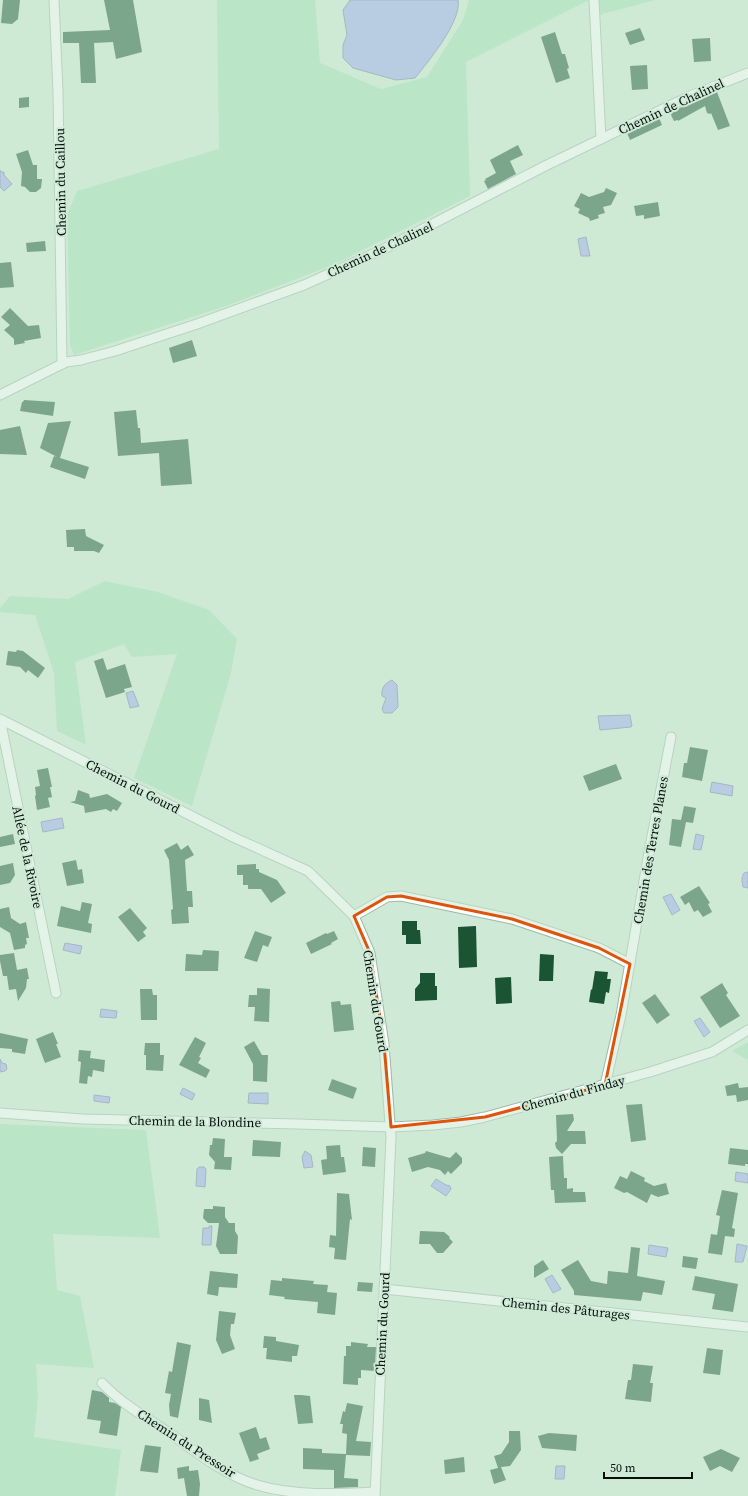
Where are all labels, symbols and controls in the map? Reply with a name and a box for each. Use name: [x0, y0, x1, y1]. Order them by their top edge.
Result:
street label: Chemin de Chalinel: [616, 74, 727, 138]
street label: Chemin du Caillou: [51, 127, 70, 236]
street label: Chemin de Chalinel: [325, 217, 436, 281]
street label: Chemin du Gourd: [83, 755, 183, 818]
street label: Chemin des Terres Planes: [629, 775, 672, 925]
street label: Allée de la Rivoire: [8, 804, 47, 910]
street label: Chemin du Gourd: [359, 949, 392, 1054]
street label: Chemin du Finday: [519, 1071, 627, 1115]
street label: Chemin de la Blondine: [129, 1112, 262, 1131]
street label: Chemin du Gourd: [371, 1271, 394, 1376]
street label: Chemin des Pâturages: [501, 1293, 631, 1324]
street label: Chemin du Pressoir: [134, 1405, 240, 1482]
scale bar: [604, 1454, 692, 1480]
text: 50 m: [610, 1460, 636, 1476]

